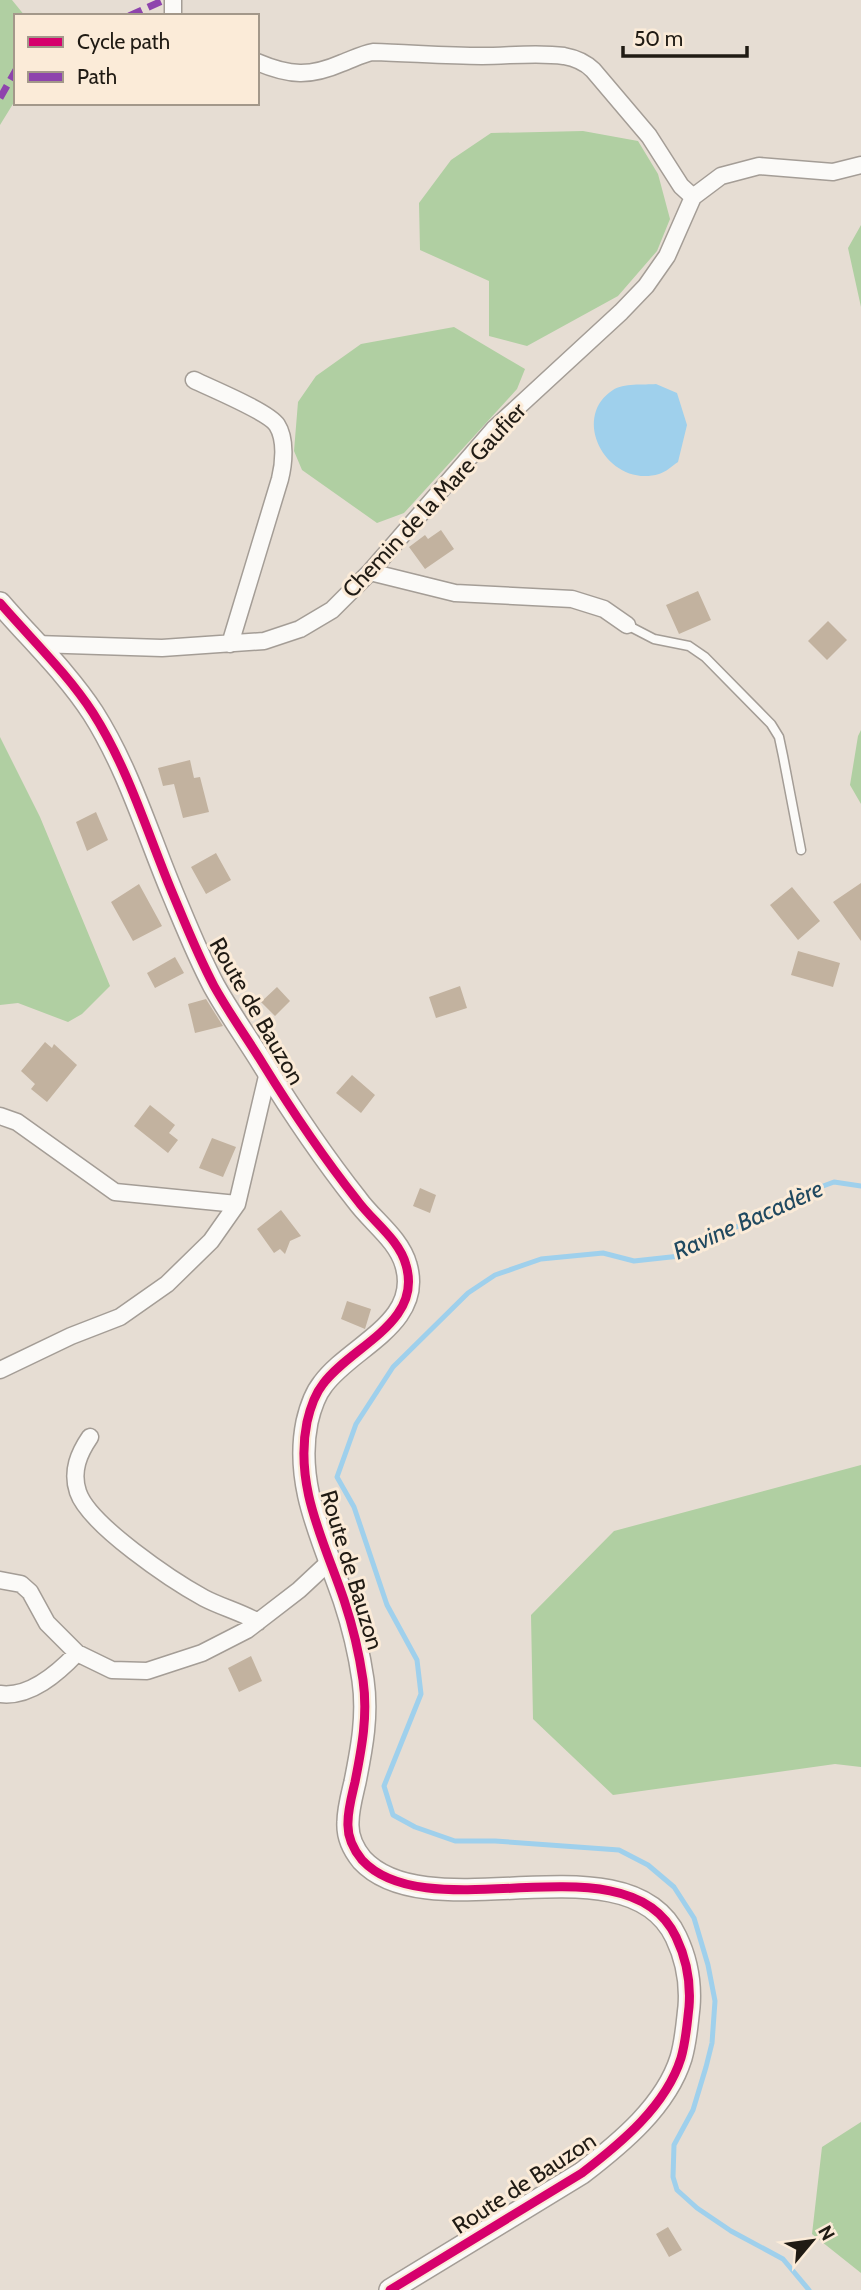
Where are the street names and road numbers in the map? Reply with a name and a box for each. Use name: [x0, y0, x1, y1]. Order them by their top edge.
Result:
street label: Chemin de la Mare Gaufier: [336, 396, 532, 603]
street label: Route de Bauzon: [204, 932, 310, 1090]
street label: Route de Bauzon: [314, 1487, 390, 1653]
street label: Route de Bauzon: [447, 2126, 601, 2240]

